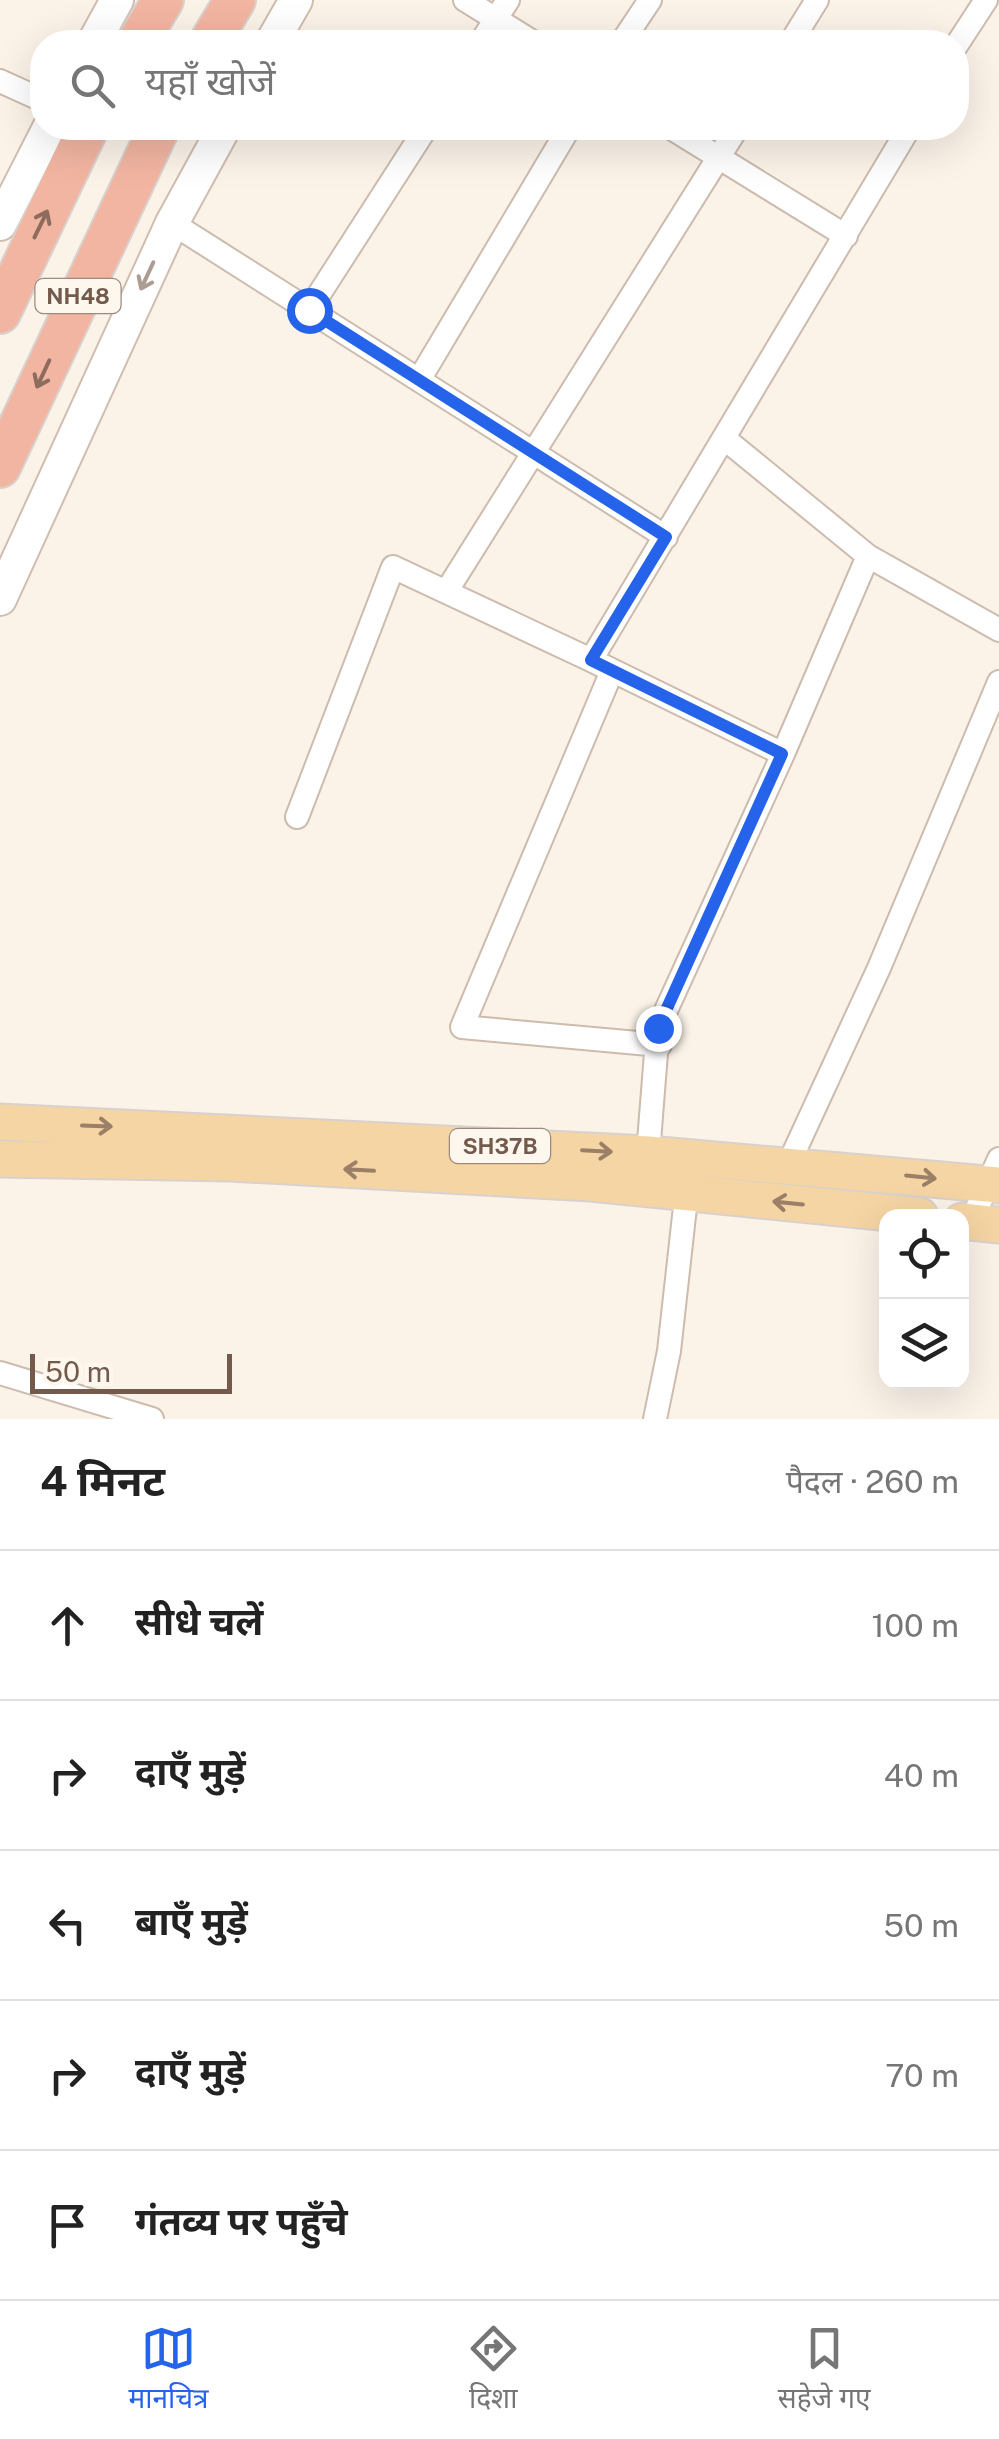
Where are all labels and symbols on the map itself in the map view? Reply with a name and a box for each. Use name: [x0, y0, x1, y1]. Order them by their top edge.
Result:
one-way arrow: [32, 210, 51, 240]
one-way arrow: [137, 260, 156, 290]
road number: NH48: [36, 279, 120, 313]
route start: [287, 288, 333, 334]
one-way arrow: [32, 358, 51, 388]
route end: [636, 1006, 682, 1052]
one-way arrow: [81, 1117, 113, 1136]
road number: SH37B: [450, 1129, 550, 1163]
one-way arrow: [580, 1142, 612, 1161]
one-way arrow: [344, 1160, 376, 1179]
one-way arrow: [904, 1168, 936, 1187]
one-way arrow: [772, 1193, 805, 1212]
scale bar: [30, 1349, 232, 1394]

